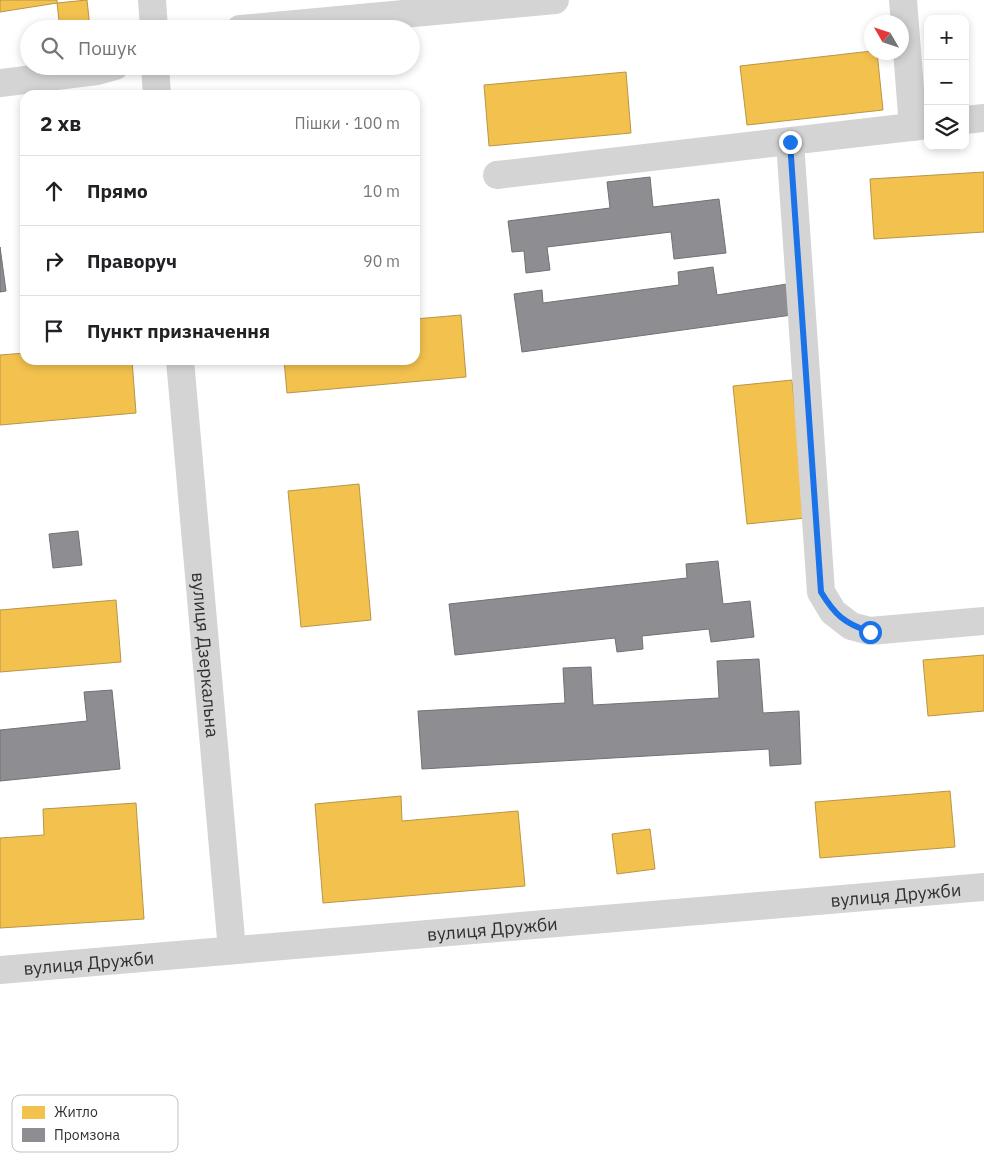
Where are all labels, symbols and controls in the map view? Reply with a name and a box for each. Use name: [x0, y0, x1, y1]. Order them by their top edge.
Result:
north arrow: [864, 15, 909, 60]
map controls: [924, 15, 969, 150]
button: +: [924, 15, 969, 60]
search box: [20, 20, 420, 75]
icon: search: [38, 34, 66, 62]
text: Пошук: [78, 36, 137, 60]
button: −: [924, 60, 969, 105]
button: layers: [924, 105, 969, 150]
text: 2 хв: [40, 109, 81, 137]
text: Пішки · 100 m: [295, 113, 400, 133]
route end: [779, 131, 802, 154]
icon: ahead: [40, 177, 68, 205]
text: Прямо: [87, 179, 148, 203]
text: 10 m: [363, 181, 400, 201]
icon: right: [40, 247, 68, 275]
text: Праворуч: [87, 249, 177, 273]
text: 90 m: [363, 251, 400, 271]
icon: arrive: [40, 317, 68, 345]
text: Пункт призначення: [87, 319, 270, 343]
street label: вулиця Дзеркальна: [187, 571, 225, 739]
route start: [859, 621, 882, 644]
street label: вулиця Дружби: [830, 877, 962, 911]
street label: вулиця Дружби: [426, 912, 559, 945]
street label: вулиця Дружби: [22, 946, 155, 979]
legend: [12, 1095, 178, 1152]
text: Житло: [54, 1103, 98, 1121]
text: Промзона: [54, 1126, 120, 1144]

